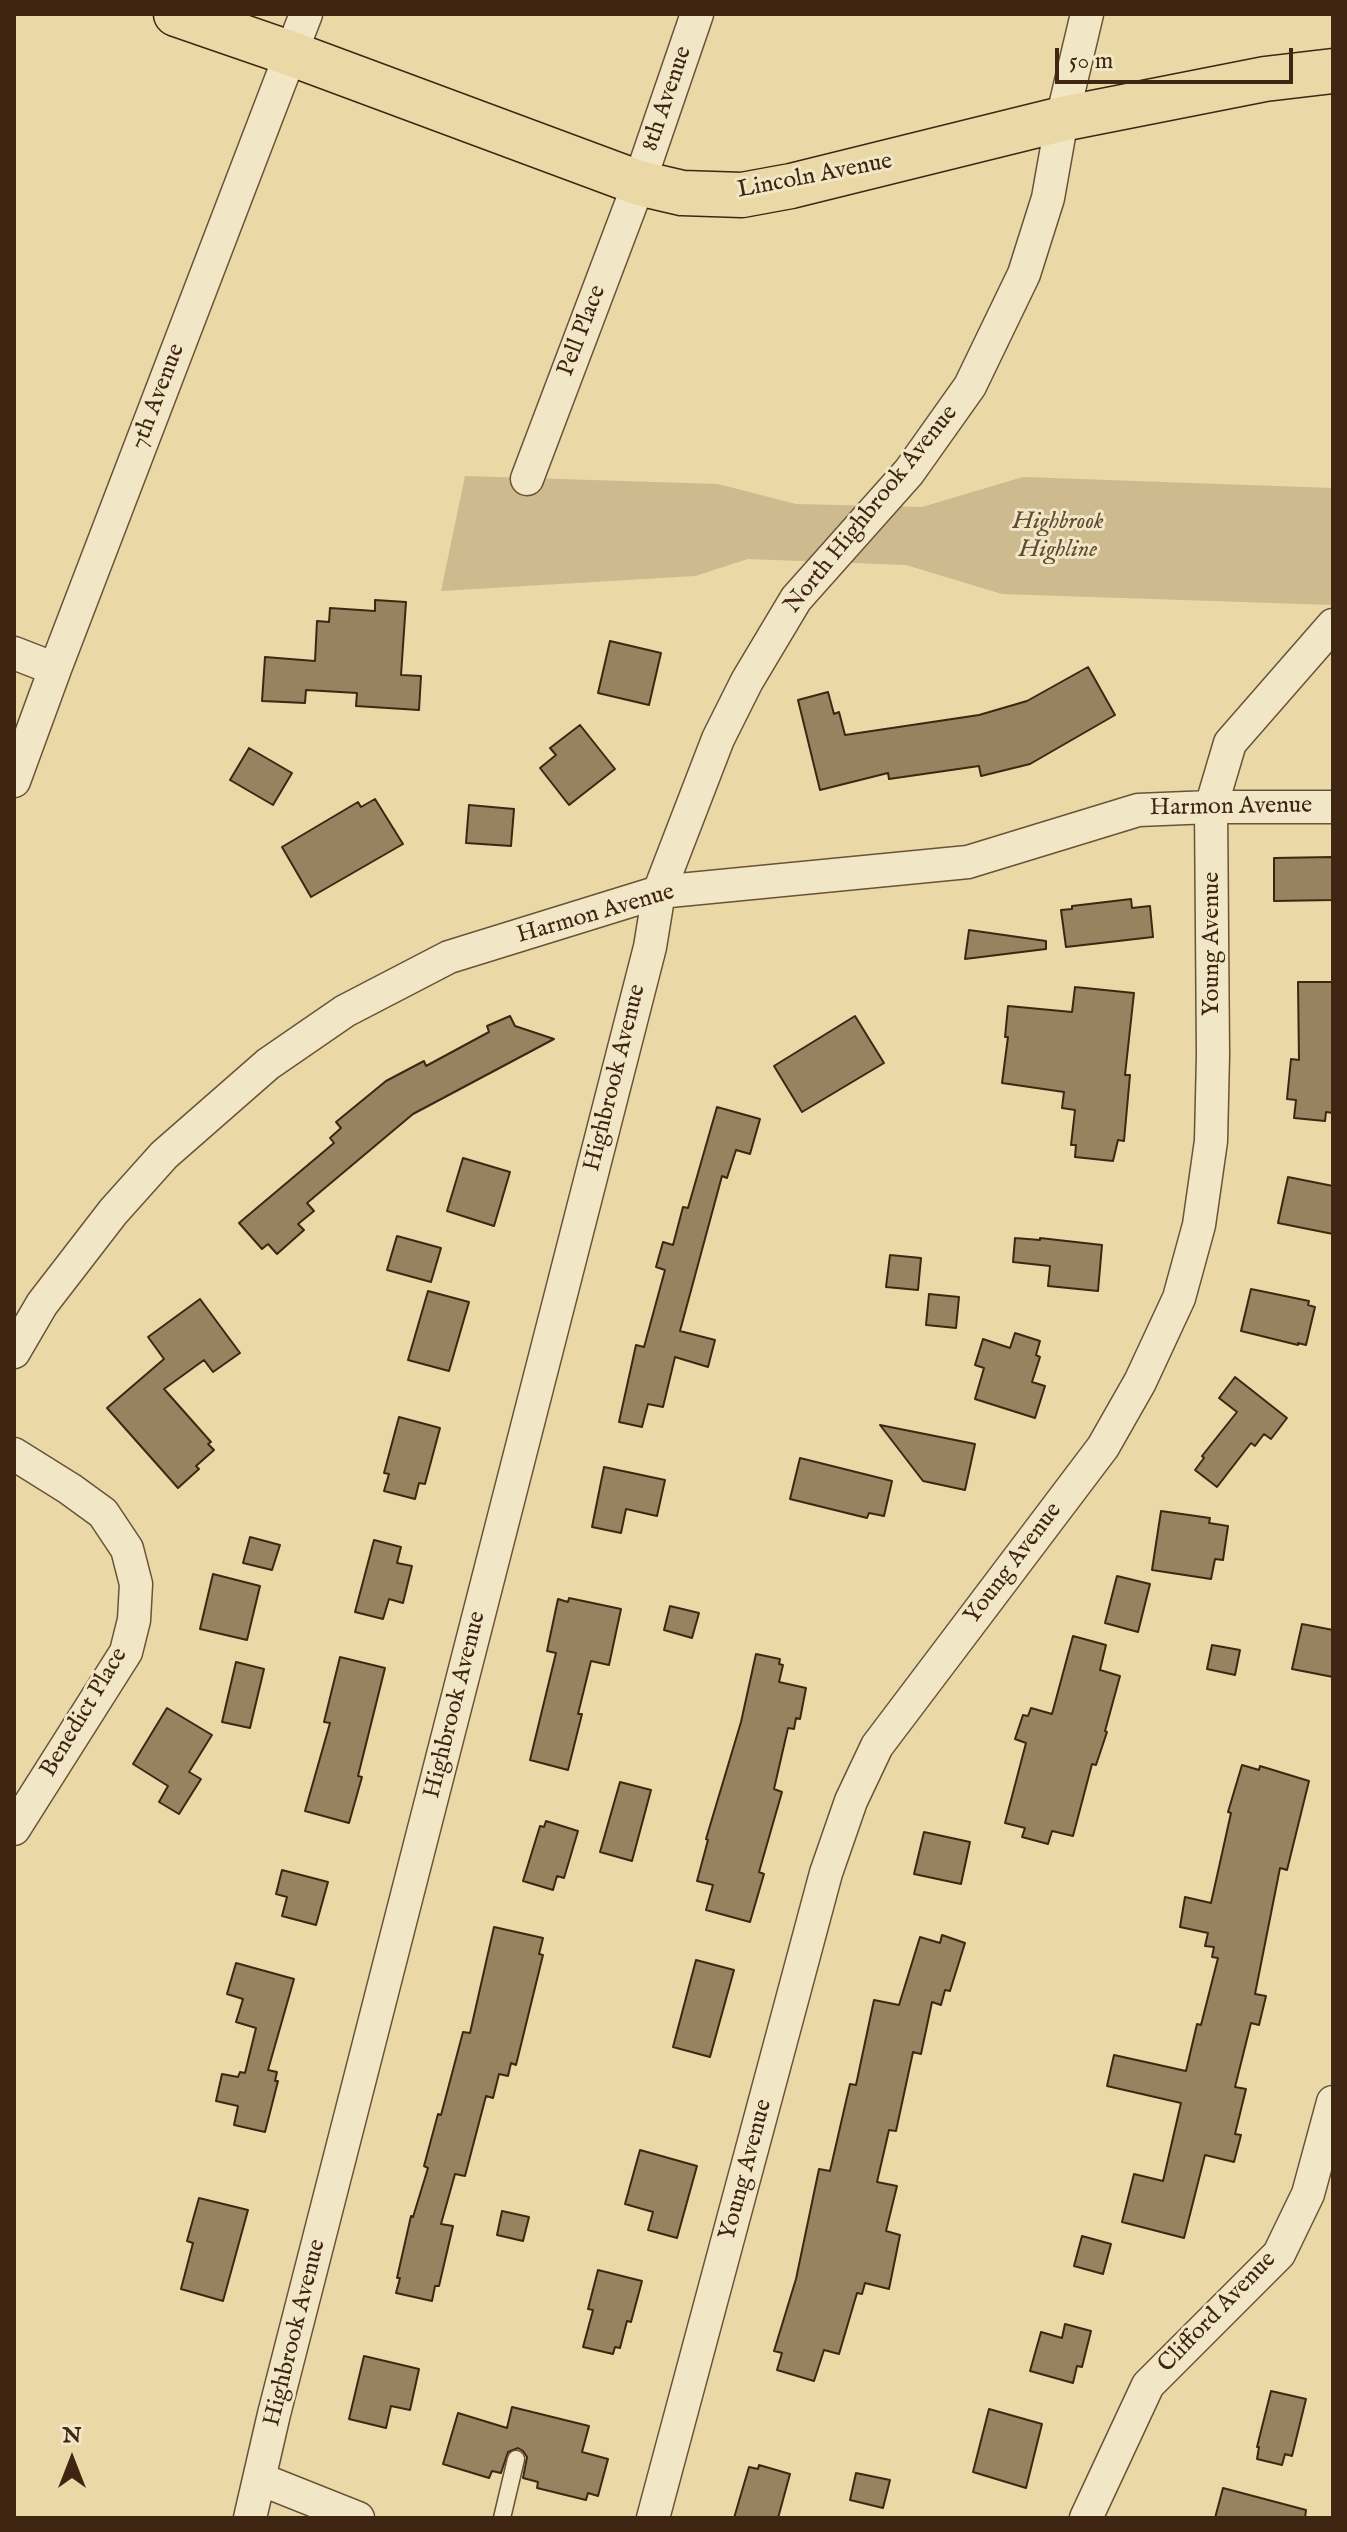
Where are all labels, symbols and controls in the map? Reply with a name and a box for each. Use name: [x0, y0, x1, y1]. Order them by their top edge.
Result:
scale bar: [1059, 32, 1297, 82]
street label: 8th Avenue: [637, 43, 699, 155]
text: 50 m: [1069, 46, 1113, 77]
street label: Lincoln Avenue: [735, 148, 895, 206]
street label: Pell Place: [553, 281, 613, 381]
street label: 7th Avenue: [126, 340, 192, 454]
street label: North Highbrook Avenue: [779, 400, 965, 620]
park label: Highbrook Highline: [1012, 509, 1104, 565]
street label: Harmon Avenue: [1150, 792, 1312, 824]
street label: Young Avenue: [1199, 872, 1227, 1016]
street label: Harmon Avenue: [514, 879, 678, 951]
street label: Highbrook Avenue: [579, 982, 653, 1174]
street label: Young Avenue: [959, 1498, 1069, 1630]
street label: Highbrook Avenue: [419, 1609, 493, 1801]
street label: Benedict Place: [35, 1643, 135, 1783]
street label: Young Avenue: [714, 2096, 780, 2244]
street label: Highbrook Avenue: [259, 2237, 333, 2429]
street label: Clifford Avenue: [1153, 2246, 1283, 2380]
north arrow: [32, 2420, 112, 2500]
text: N: [62, 2422, 82, 2450]

